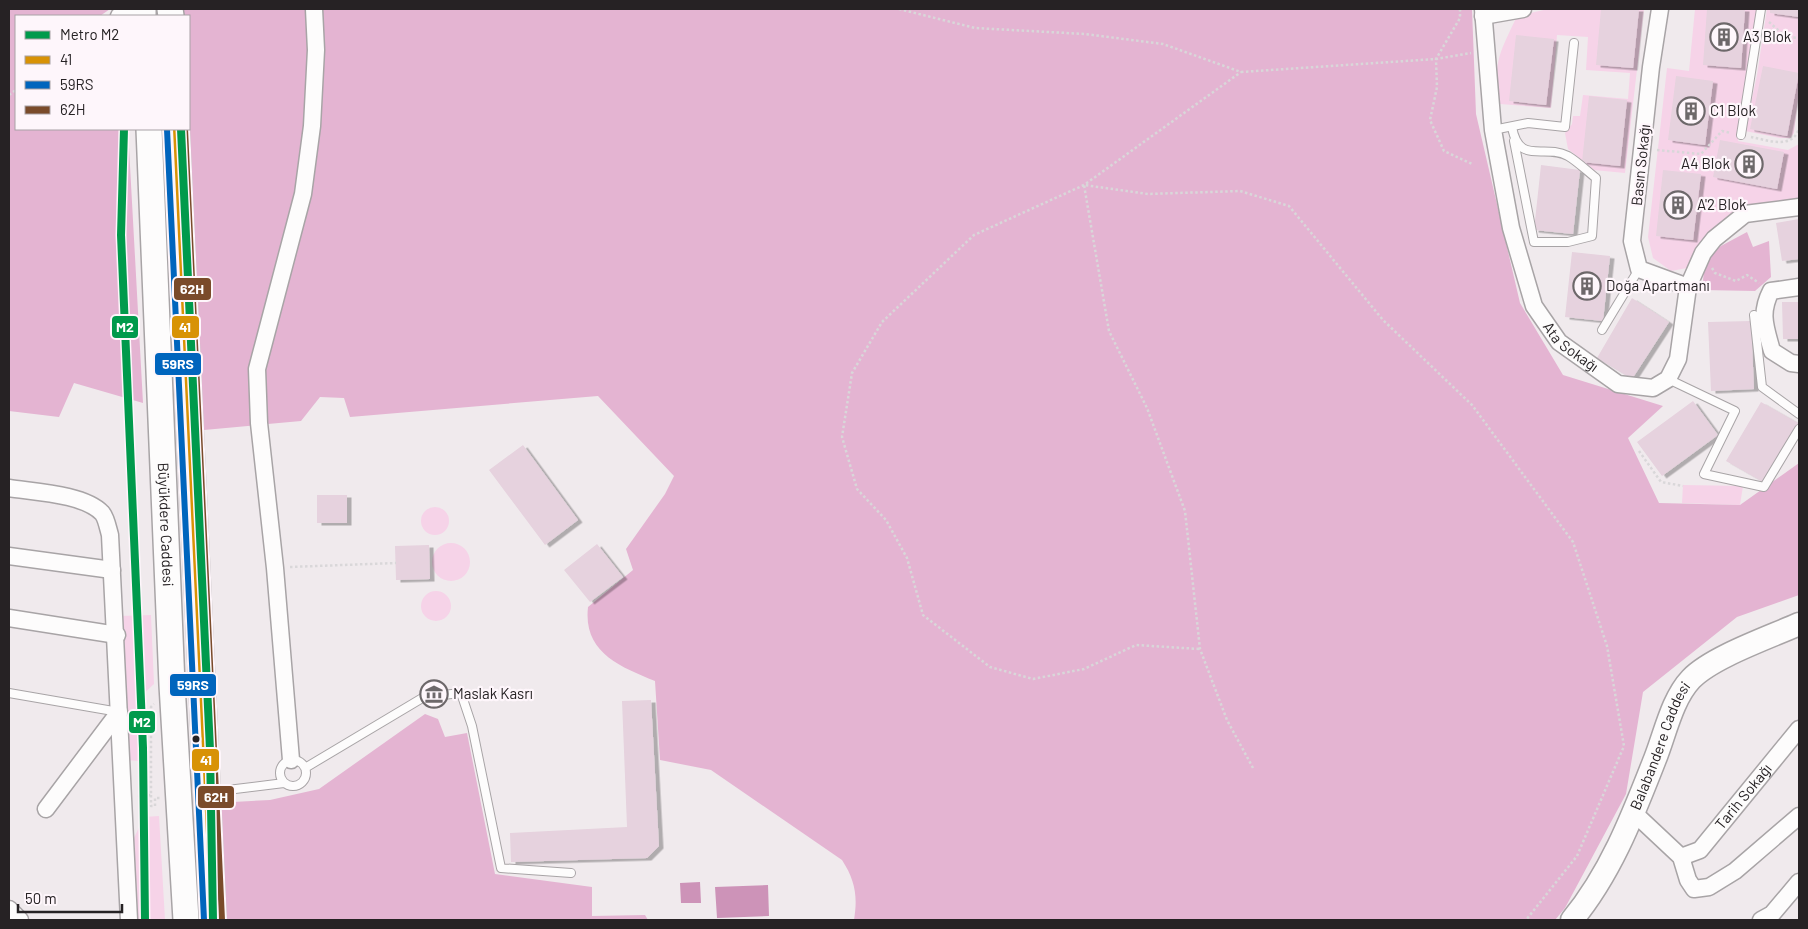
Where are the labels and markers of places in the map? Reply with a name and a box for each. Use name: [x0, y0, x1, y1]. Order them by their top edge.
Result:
building icon: A3 Blok: [1709, 22, 1739, 52]
place label: A3 Blok: [1743, 27, 1792, 45]
building icon: C1 Blok: [1676, 96, 1706, 126]
place label: C1 Blok: [1710, 101, 1756, 119]
building icon: A4 Blok: [1734, 149, 1764, 179]
place label: A4 Blok: [1681, 154, 1730, 172]
building icon: A'2 Blok: [1663, 190, 1693, 220]
place label: A'2 Blok: [1697, 195, 1747, 213]
building icon: Doğa Apartmanı: [1572, 271, 1602, 301]
place label: Doğa Apartmanı: [1606, 276, 1710, 294]
museum icon: Maslak Kasrı: [419, 679, 449, 709]
place label: Maslak Kasrı: [453, 684, 533, 702]
unlabelled marker: [191, 734, 201, 744]

